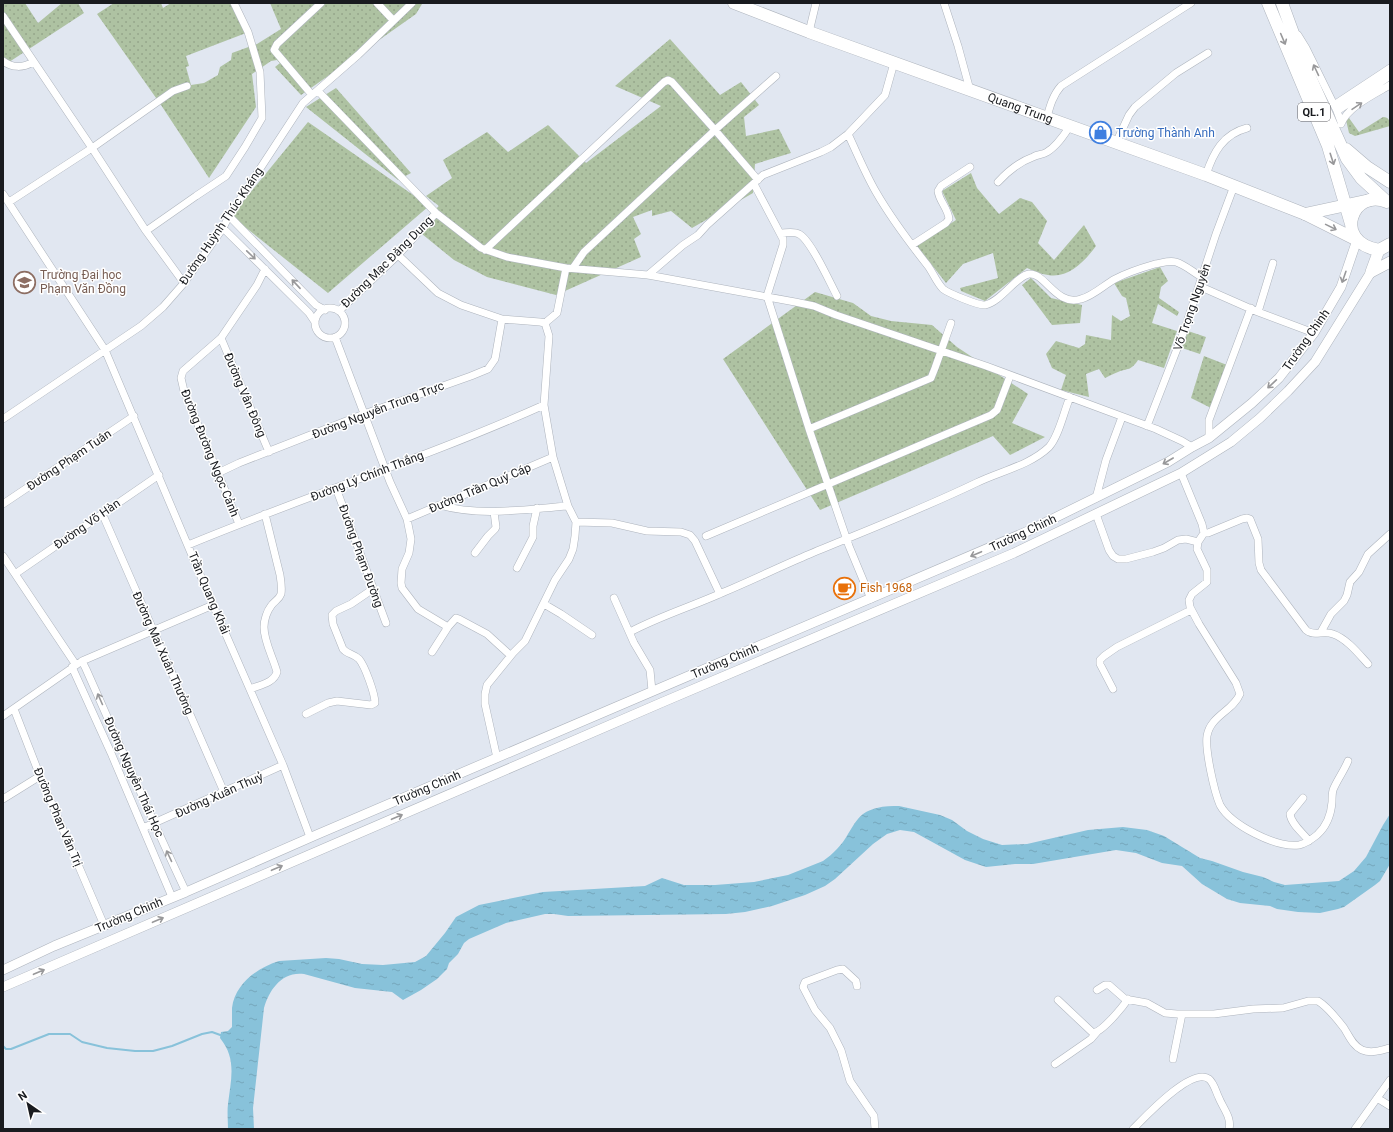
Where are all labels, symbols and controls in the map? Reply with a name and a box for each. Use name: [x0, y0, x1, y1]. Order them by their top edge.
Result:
one-way arrow: [1280, 32, 1288, 44]
one-way arrow: [1312, 64, 1319, 76]
street label: Quang Trung: [986, 90, 1055, 126]
one-way arrow: [1351, 102, 1362, 110]
road number: QL.1: [1298, 103, 1330, 121]
shop icon: Trường Thành Anh: [1088, 120, 1114, 146]
place label: Trường Thành Anh: [1116, 126, 1215, 140]
one-way arrow: [1329, 153, 1336, 166]
street label: Đường Huỳnh Thúc Kháng: [176, 164, 266, 288]
street label: Đường Mạc Đăng Dung: [338, 213, 436, 311]
one-way arrow: [1325, 224, 1337, 231]
one-way arrow: [246, 250, 256, 260]
street label: Võ Trọng Nguyễn: [1171, 262, 1213, 352]
place label: Trường Đại học Phạm Văn Đồng: [40, 268, 126, 296]
school or university icon: Trường Đại học Phạm Văn Đồng: [11, 269, 37, 295]
one-way arrow: [1340, 270, 1347, 283]
one-way arrow: [291, 279, 301, 289]
street label: Trường Chinh: [1280, 306, 1332, 374]
street label: Đường Vân Đông: [221, 351, 269, 439]
street label: Đường Nguyễn Trung Trực: [310, 378, 446, 442]
one-way arrow: [1267, 379, 1277, 389]
street label: Đường Đường Ngọc Cảnh: [178, 387, 242, 519]
street label: Đường Phạm Tuân: [24, 427, 114, 493]
street label: Đường Lý Chính Thắng: [308, 448, 426, 504]
one-way arrow: [1162, 458, 1174, 466]
street label: Đường Trần Quý Cáp: [427, 460, 533, 516]
street label: Đường Võ Hàn: [51, 496, 123, 552]
street label: Đường Phạm Đường: [336, 503, 386, 609]
street label: Trường Chinh: [987, 511, 1059, 555]
street label: Trần Quang Khải: [185, 550, 233, 636]
one-way arrow: [970, 551, 982, 558]
cafe icon: Fish 1968: [831, 575, 857, 601]
place label: Fish 1968: [860, 581, 913, 595]
street label: Đường Mai Xuân Thưởng: [130, 589, 196, 717]
street label: Trường Chinh: [689, 640, 761, 682]
one-way arrow: [95, 693, 103, 705]
street label: Đường Nguyễn Thái Học: [101, 715, 167, 839]
street label: Đường Phan Văn Trị: [31, 765, 85, 869]
street label: Trường Chinh: [391, 767, 463, 809]
street label: Đường Xuân Thuỷ: [173, 769, 265, 821]
one-way arrow: [390, 813, 402, 820]
one-way arrow: [165, 851, 172, 863]
one-way arrow: [271, 864, 283, 872]
street label: Trường Chinh: [93, 894, 165, 936]
one-way arrow: [152, 916, 164, 923]
one-way arrow: [32, 968, 44, 975]
north arrow: [8, 1084, 48, 1124]
text: N: [16, 1088, 30, 1104]

